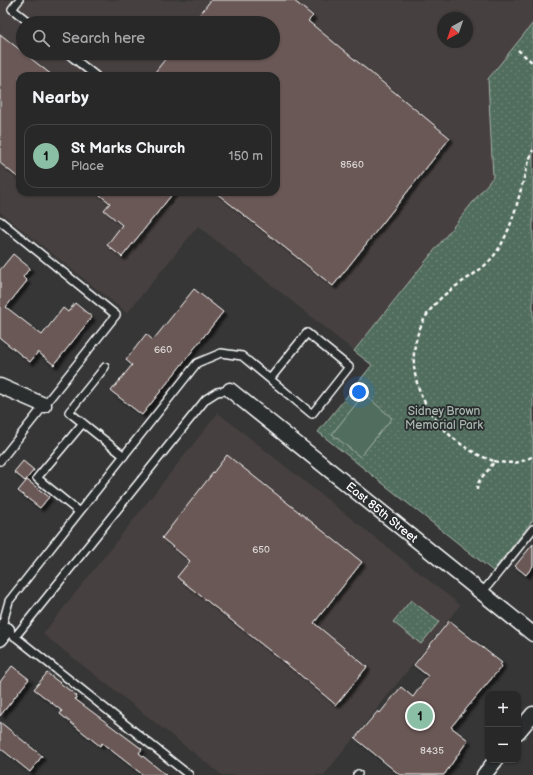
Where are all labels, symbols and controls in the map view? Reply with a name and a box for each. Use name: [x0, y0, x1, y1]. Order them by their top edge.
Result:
north arrow: [437, 12, 473, 48]
search box: [16, 16, 280, 60]
icon: search: [30, 27, 52, 49]
text: Search here: [62, 29, 145, 48]
text: Nearby: [32, 88, 89, 108]
text: St Marks Church: [71, 139, 185, 158]
text: 1: [43, 148, 49, 164]
text: 150 m: [229, 148, 263, 164]
text: Place: [71, 158, 104, 174]
house number: 8560: [340, 159, 364, 171]
house number: 660: [154, 344, 172, 356]
your location: [349, 382, 369, 402]
park label: Sidney Brown Memorial Park: [405, 404, 483, 433]
street label: East 85th Street: [343, 479, 421, 546]
house number: 650: [252, 544, 270, 556]
map controls: [485, 691, 521, 763]
button: +: [485, 691, 521, 727]
pin: 1: [407, 701, 433, 731]
button: −: [485, 727, 521, 763]
house number: 8435: [420, 745, 444, 757]

